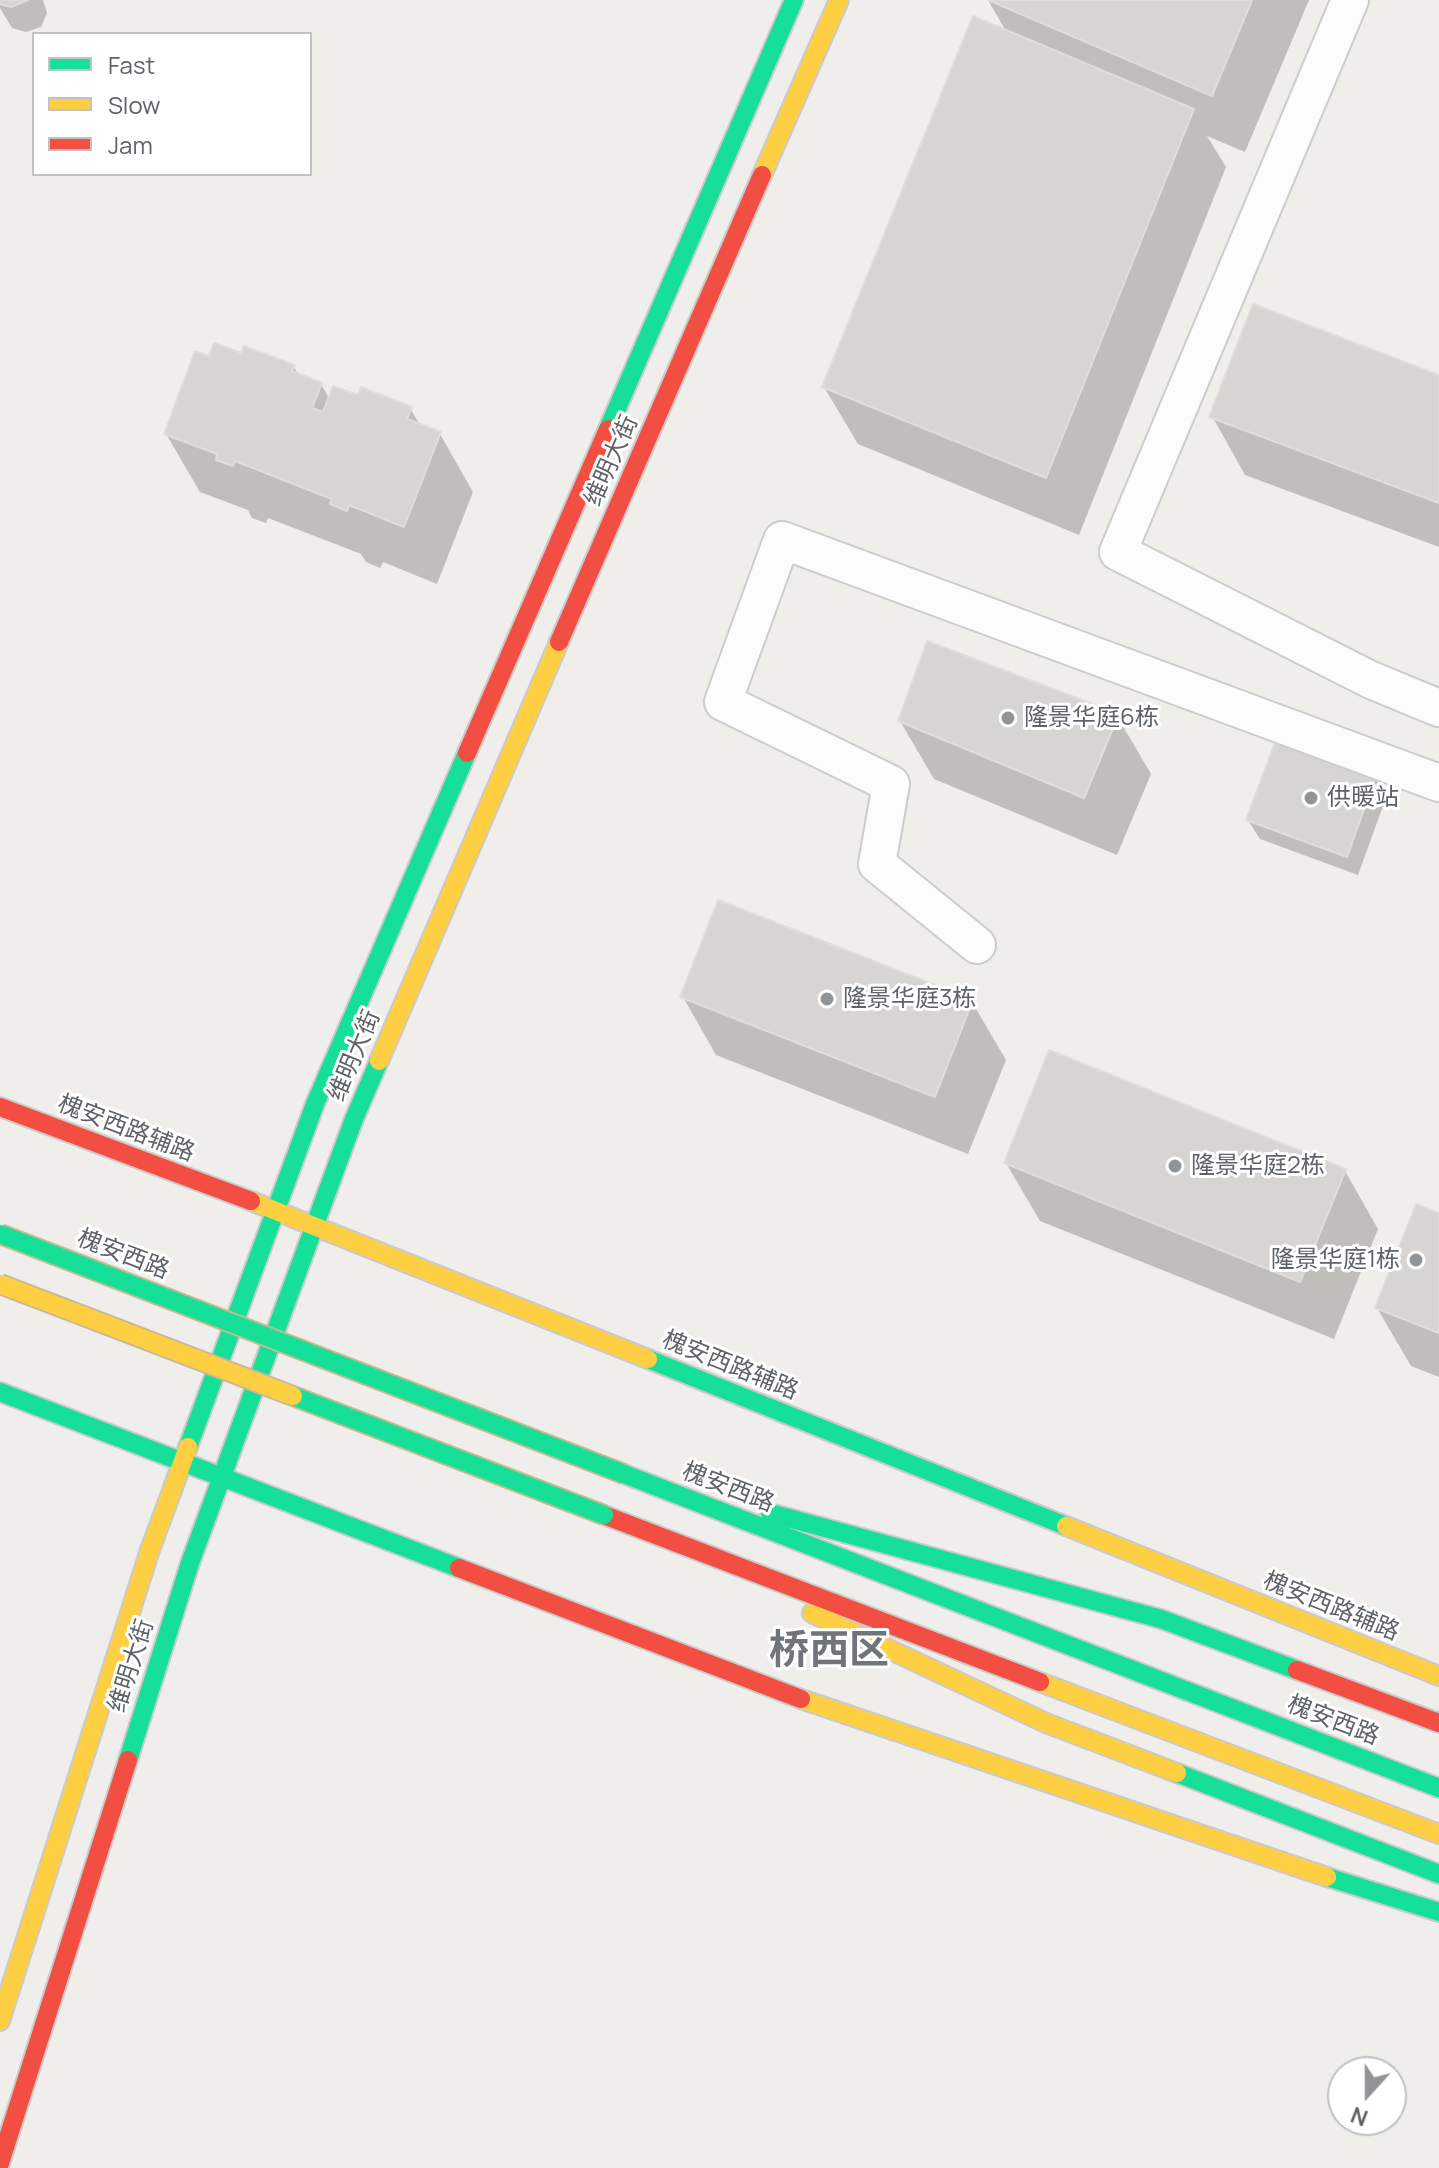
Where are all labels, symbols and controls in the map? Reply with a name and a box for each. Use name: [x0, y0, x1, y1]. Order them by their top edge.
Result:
legend: [32, 32, 312, 176]
text: Fast: [108, 48, 155, 81]
text: Slow: [108, 88, 161, 121]
text: Jam: [108, 128, 153, 161]
street label: 维明大街: [579, 411, 645, 511]
place label: 隆景华庭6栋: [1024, 704, 1159, 732]
marker: 隆景华庭6栋: [999, 709, 1017, 727]
place label: 供暖站: [1327, 784, 1399, 812]
marker: 供暖站: [1302, 789, 1320, 807]
place label: 隆景华庭3栋: [843, 985, 976, 1013]
marker: 隆景华庭3栋: [818, 990, 836, 1008]
street label: 维明大街: [323, 1006, 387, 1106]
street label: 槐安西路辅路: [54, 1090, 198, 1168]
place label: 隆景华庭2栋: [1191, 1152, 1325, 1180]
marker: 隆景华庭2栋: [1166, 1157, 1184, 1175]
street label: 槐安西路: [73, 1224, 173, 1286]
place label: 隆景华庭1栋: [1271, 1246, 1400, 1274]
marker: 隆景华庭1栋: [1407, 1251, 1425, 1269]
street label: 槐安西路辅路: [658, 1326, 802, 1406]
street label: 槐安西路: [678, 1457, 778, 1519]
street label: 槐安西路辅路: [1259, 1567, 1403, 1647]
street label: 维明大街: [103, 1616, 161, 1716]
district label: 桥西区: [769, 1628, 889, 1676]
street label: 槐安西路: [1283, 1690, 1383, 1752]
north arrow: [1327, 2056, 1407, 2136]
text: N: [1346, 2100, 1372, 2133]

